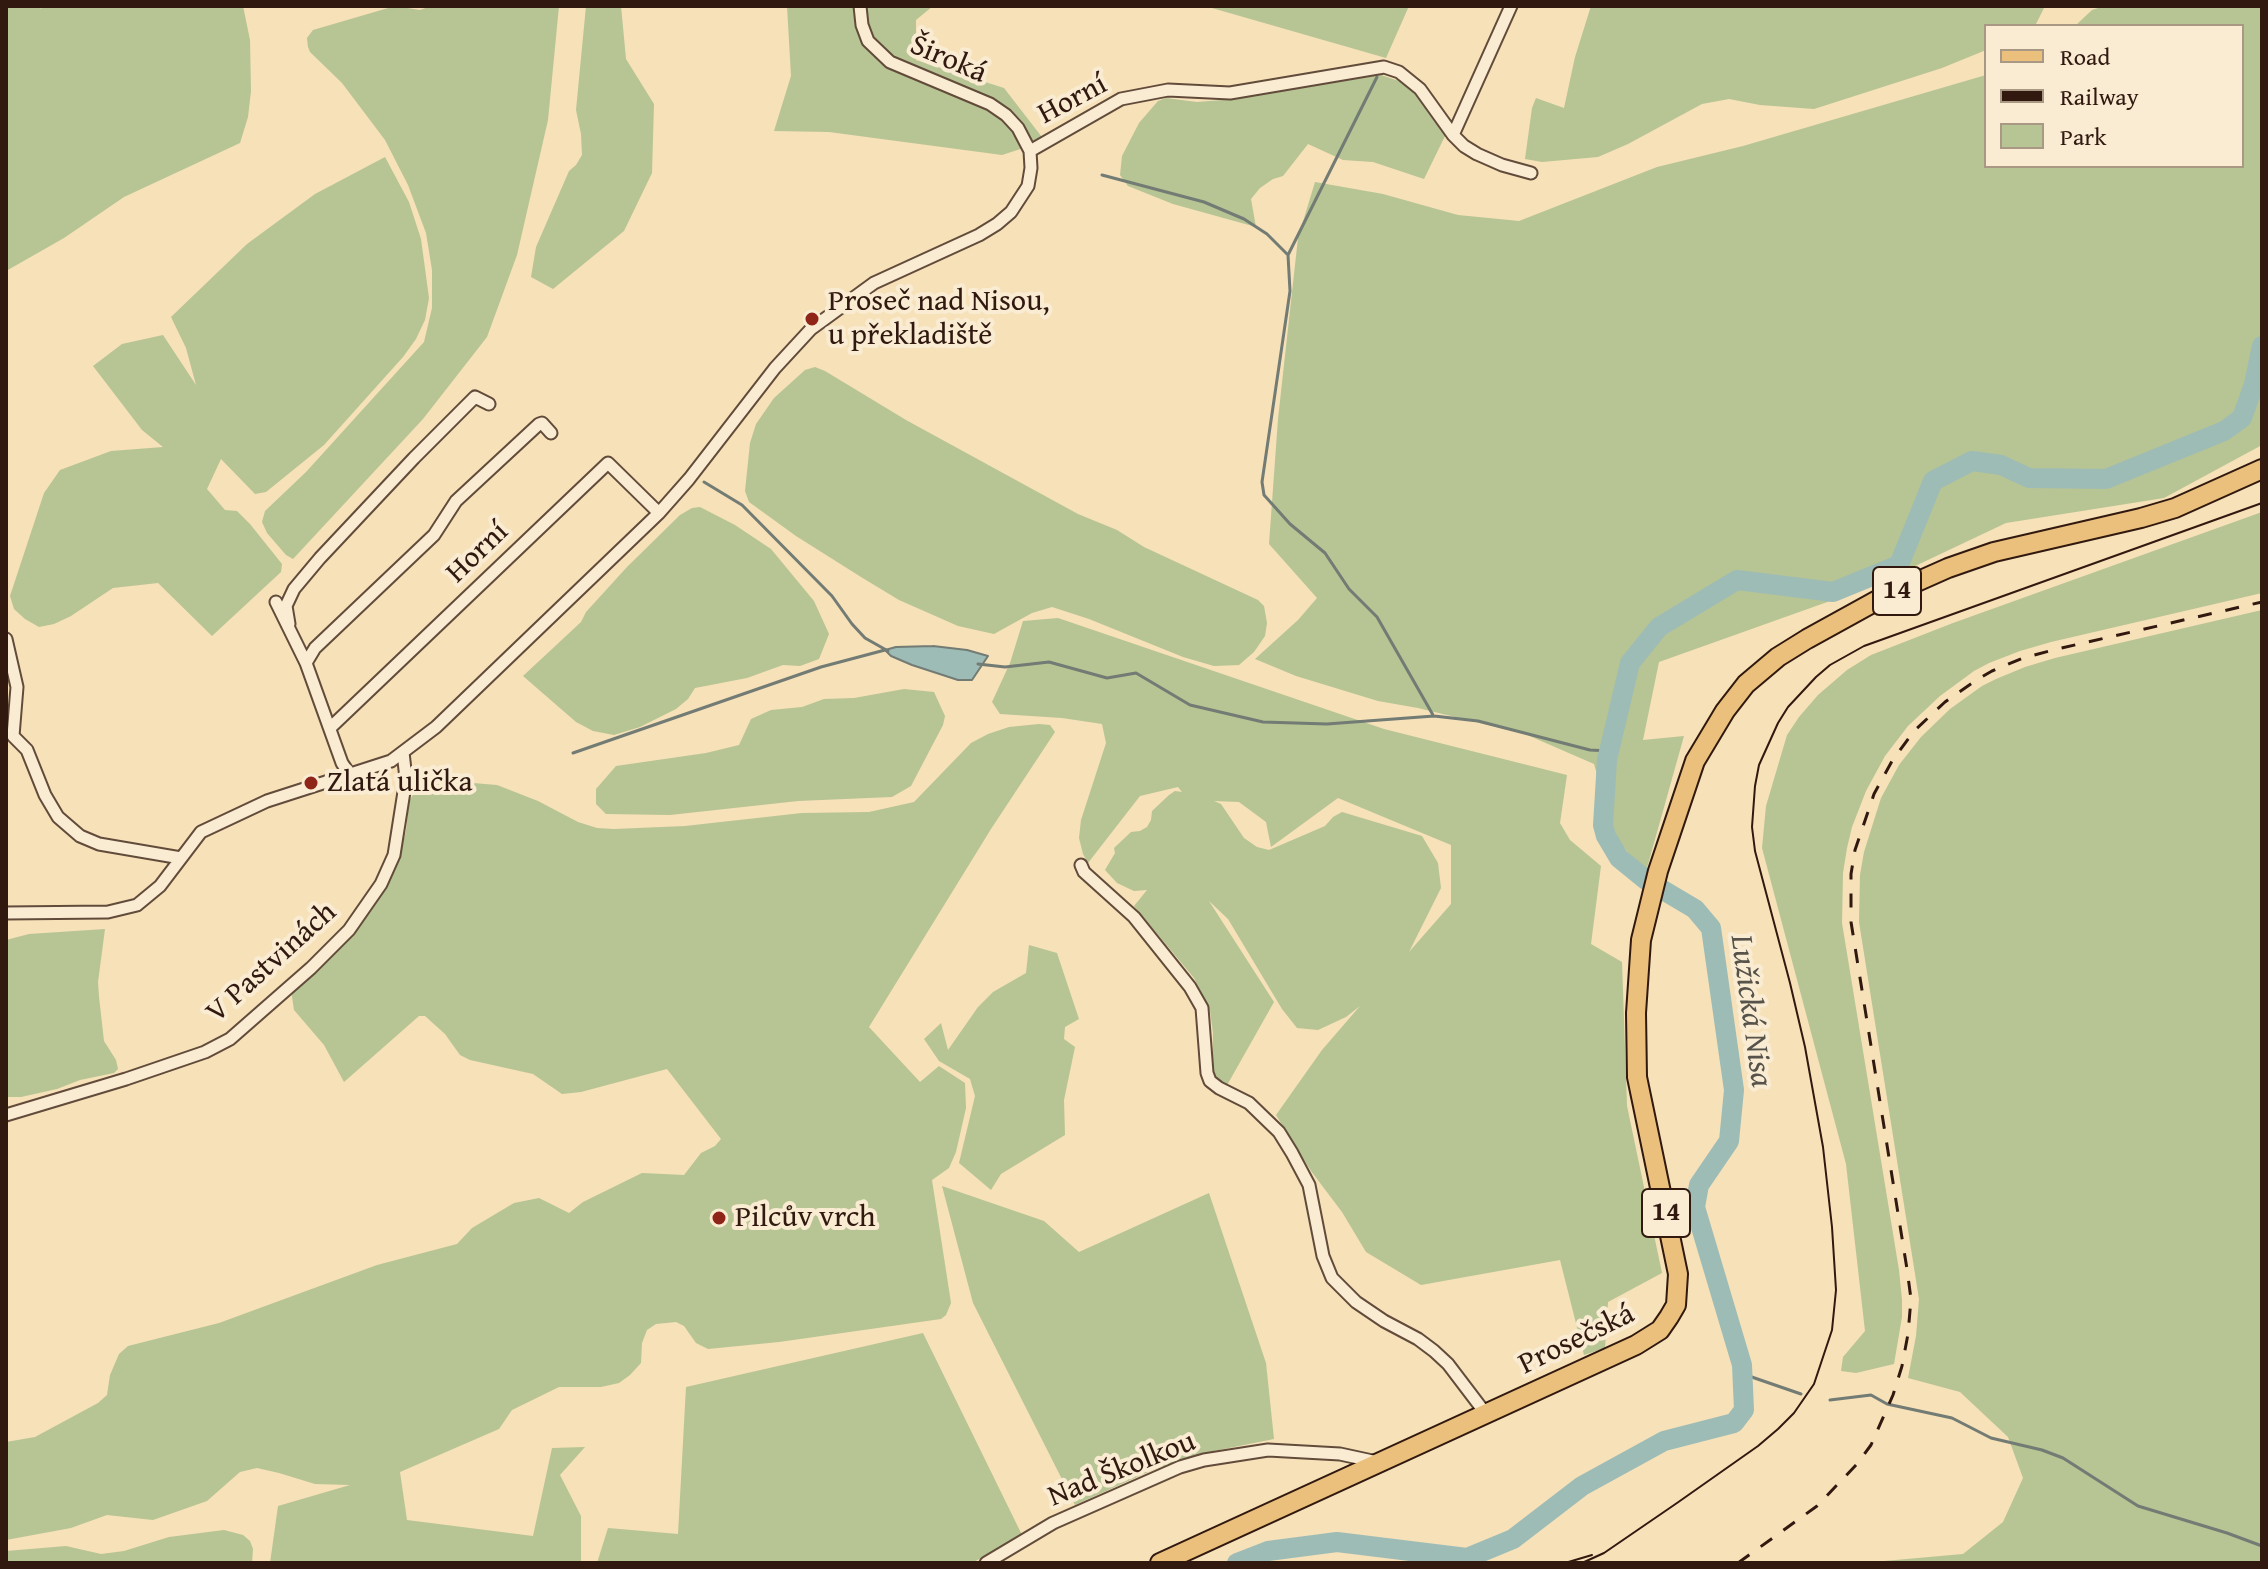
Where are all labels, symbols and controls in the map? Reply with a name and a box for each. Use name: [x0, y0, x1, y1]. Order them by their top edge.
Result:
legend: [1984, 24, 2244, 168]
street label: Široká: [904, 28, 992, 92]
text: Road: [2060, 39, 2110, 74]
street label: Horní: [1032, 67, 1114, 133]
text: Railway: [2060, 79, 2139, 114]
text: Park: [2060, 119, 2106, 154]
place label: Proseč nad Nisou, u překladiště: [828, 284, 1050, 354]
marker: Proseč nad Nisou, u překladiště: [803, 310, 821, 328]
street label: Horní: [439, 515, 517, 591]
road number: 14: [1873, 567, 1921, 615]
place label: Zlatá ulička: [327, 765, 473, 801]
marker: Zlatá ulička: [302, 774, 320, 792]
street label: V Pastvinách: [199, 895, 345, 1031]
water label: Lužická Nisa: [1720, 932, 1780, 1090]
road number: 14: [1642, 1189, 1690, 1237]
place label: Pilcův vrch: [735, 1200, 876, 1236]
marker: Pilcův vrch: [710, 1209, 728, 1227]
street label: Prosečská: [1513, 1297, 1641, 1383]
street label: Nad Školkou: [1043, 1424, 1201, 1516]

